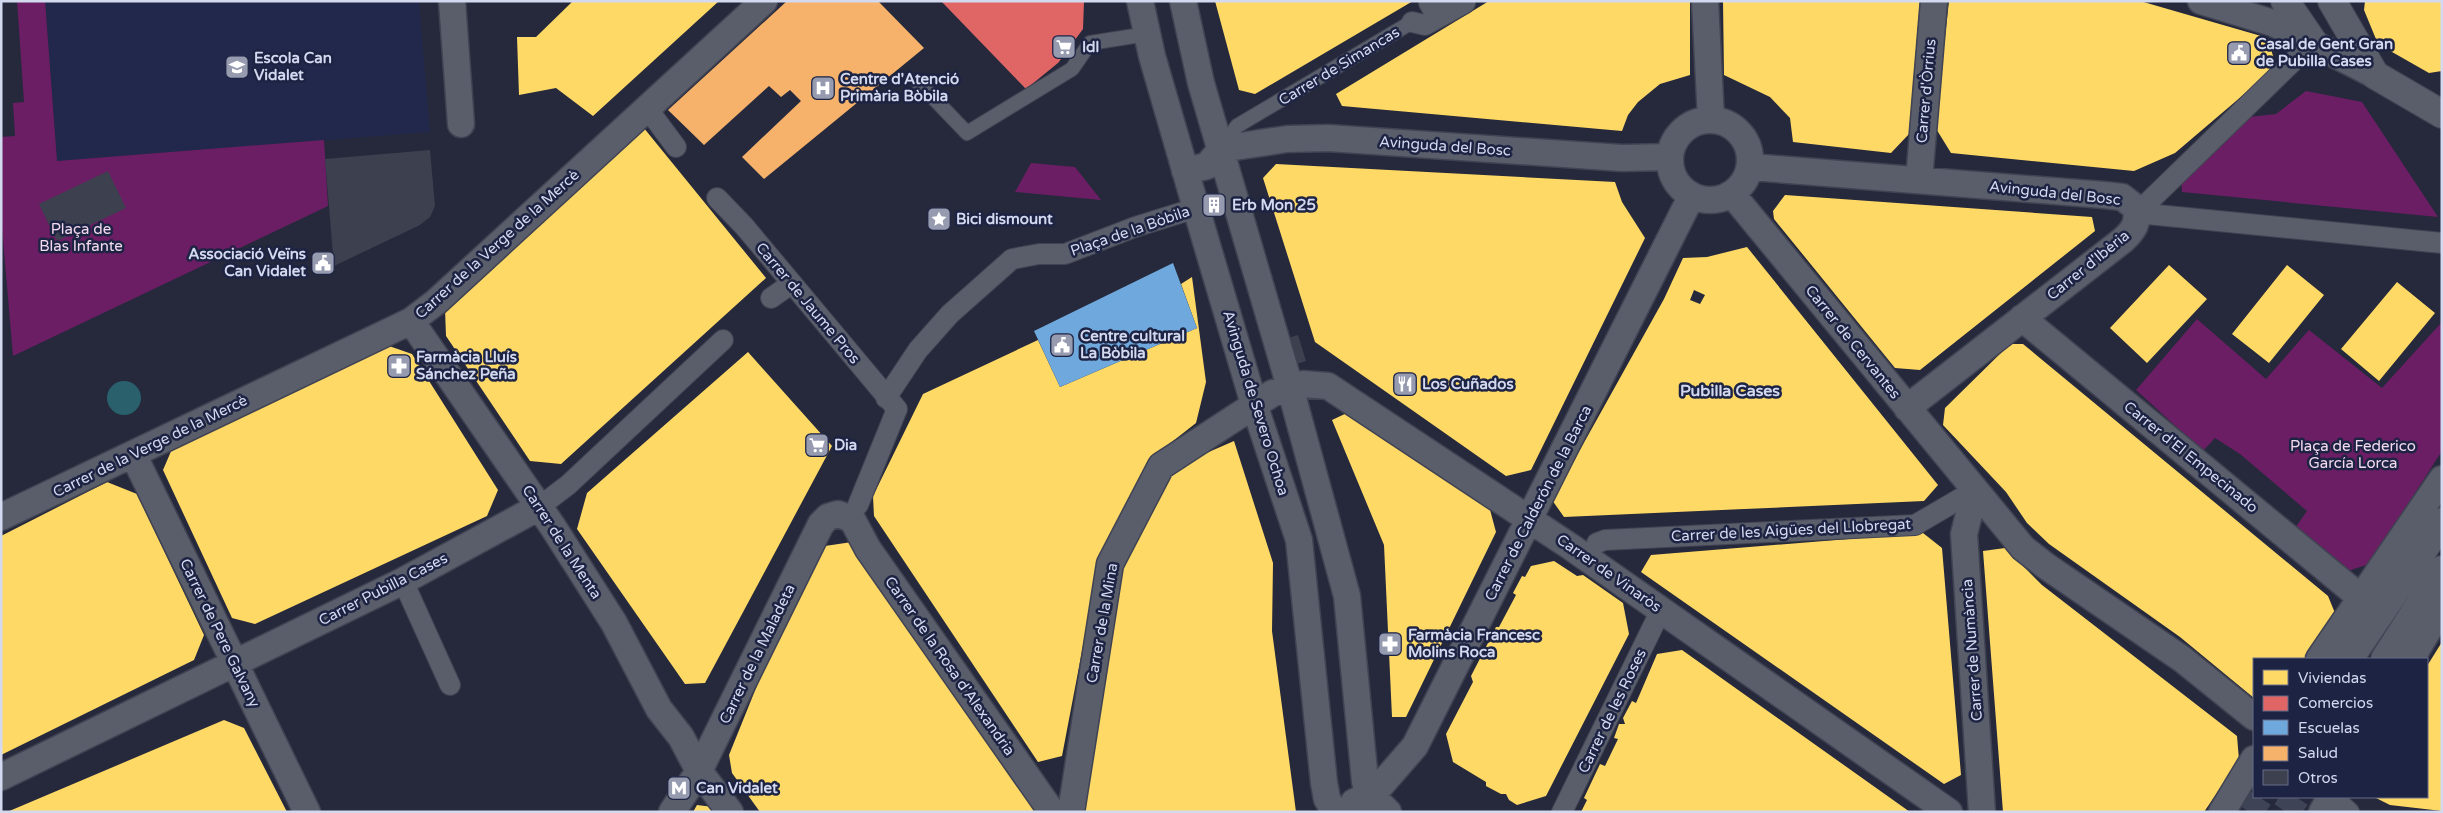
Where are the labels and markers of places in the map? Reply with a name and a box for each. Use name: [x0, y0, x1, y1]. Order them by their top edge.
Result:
supermarket icon: Idl: [1051, 34, 1077, 60]
place label: Casal de Gent Gran de Pubilla Cases: [2256, 35, 2393, 70]
place label: Idl: [1082, 38, 1099, 56]
public building icon: Casal de Gent Gran de Pubilla Cases: [2226, 40, 2252, 66]
place label: Escola Can Vidalet: [254, 49, 332, 84]
school or university icon: Escola Can Vidalet: [224, 54, 250, 80]
place label: Centre d'Atenció Primària Bòbila: [840, 70, 959, 105]
hospital icon: Centre d'Atenció Primària Bòbila: [810, 75, 836, 101]
building icon: Erb Mon 25: [1201, 192, 1227, 218]
place label: Erb Mon 25: [1232, 196, 1316, 214]
place icon: Bici dismount: [926, 206, 952, 232]
place label: Bici dismount: [956, 210, 1053, 228]
place label: Associació Veïns Can Vidalet: [188, 245, 306, 280]
public building icon: Associació Veïns Can Vidalet: [310, 250, 336, 276]
place label: Centre cultural La Bòbila: [1080, 327, 1185, 362]
public building icon: Centre cultural La Bòbila: [1049, 332, 1075, 358]
place label: Farmàcia Lluís Sánchez Peña: [416, 348, 517, 383]
pharmacy icon: Farmàcia Lluís Sánchez Peña: [386, 353, 412, 379]
restaurant icon: Los Cuñados: [1392, 371, 1418, 397]
place label: Los Cuñados: [1422, 375, 1514, 393]
supermarket icon: Dia: [804, 432, 830, 458]
place label: Dia: [834, 436, 857, 454]
place label: Farmàcia Francesc Molins Roca: [1408, 626, 1540, 661]
pharmacy icon: Farmàcia Francesc Molins Roca: [1377, 631, 1403, 657]
metro station icon: Can Vidalet: [666, 775, 692, 801]
place label: Can Vidalet: [696, 779, 778, 797]

